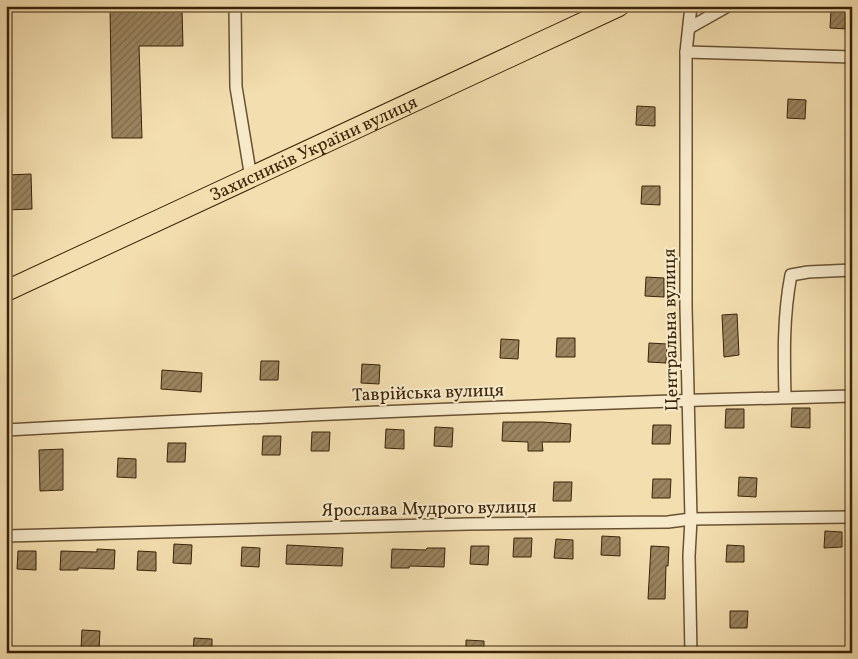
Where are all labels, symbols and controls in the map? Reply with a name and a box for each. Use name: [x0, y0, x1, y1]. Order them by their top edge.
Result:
street label: Захисників України вулиця: [206, 90, 422, 209]
street label: Центральна вулиця: [658, 248, 685, 412]
street label: Таврійська вулиця: [352, 378, 504, 409]
street label: Ярослава Мудрого вулиця: [321, 495, 537, 524]

